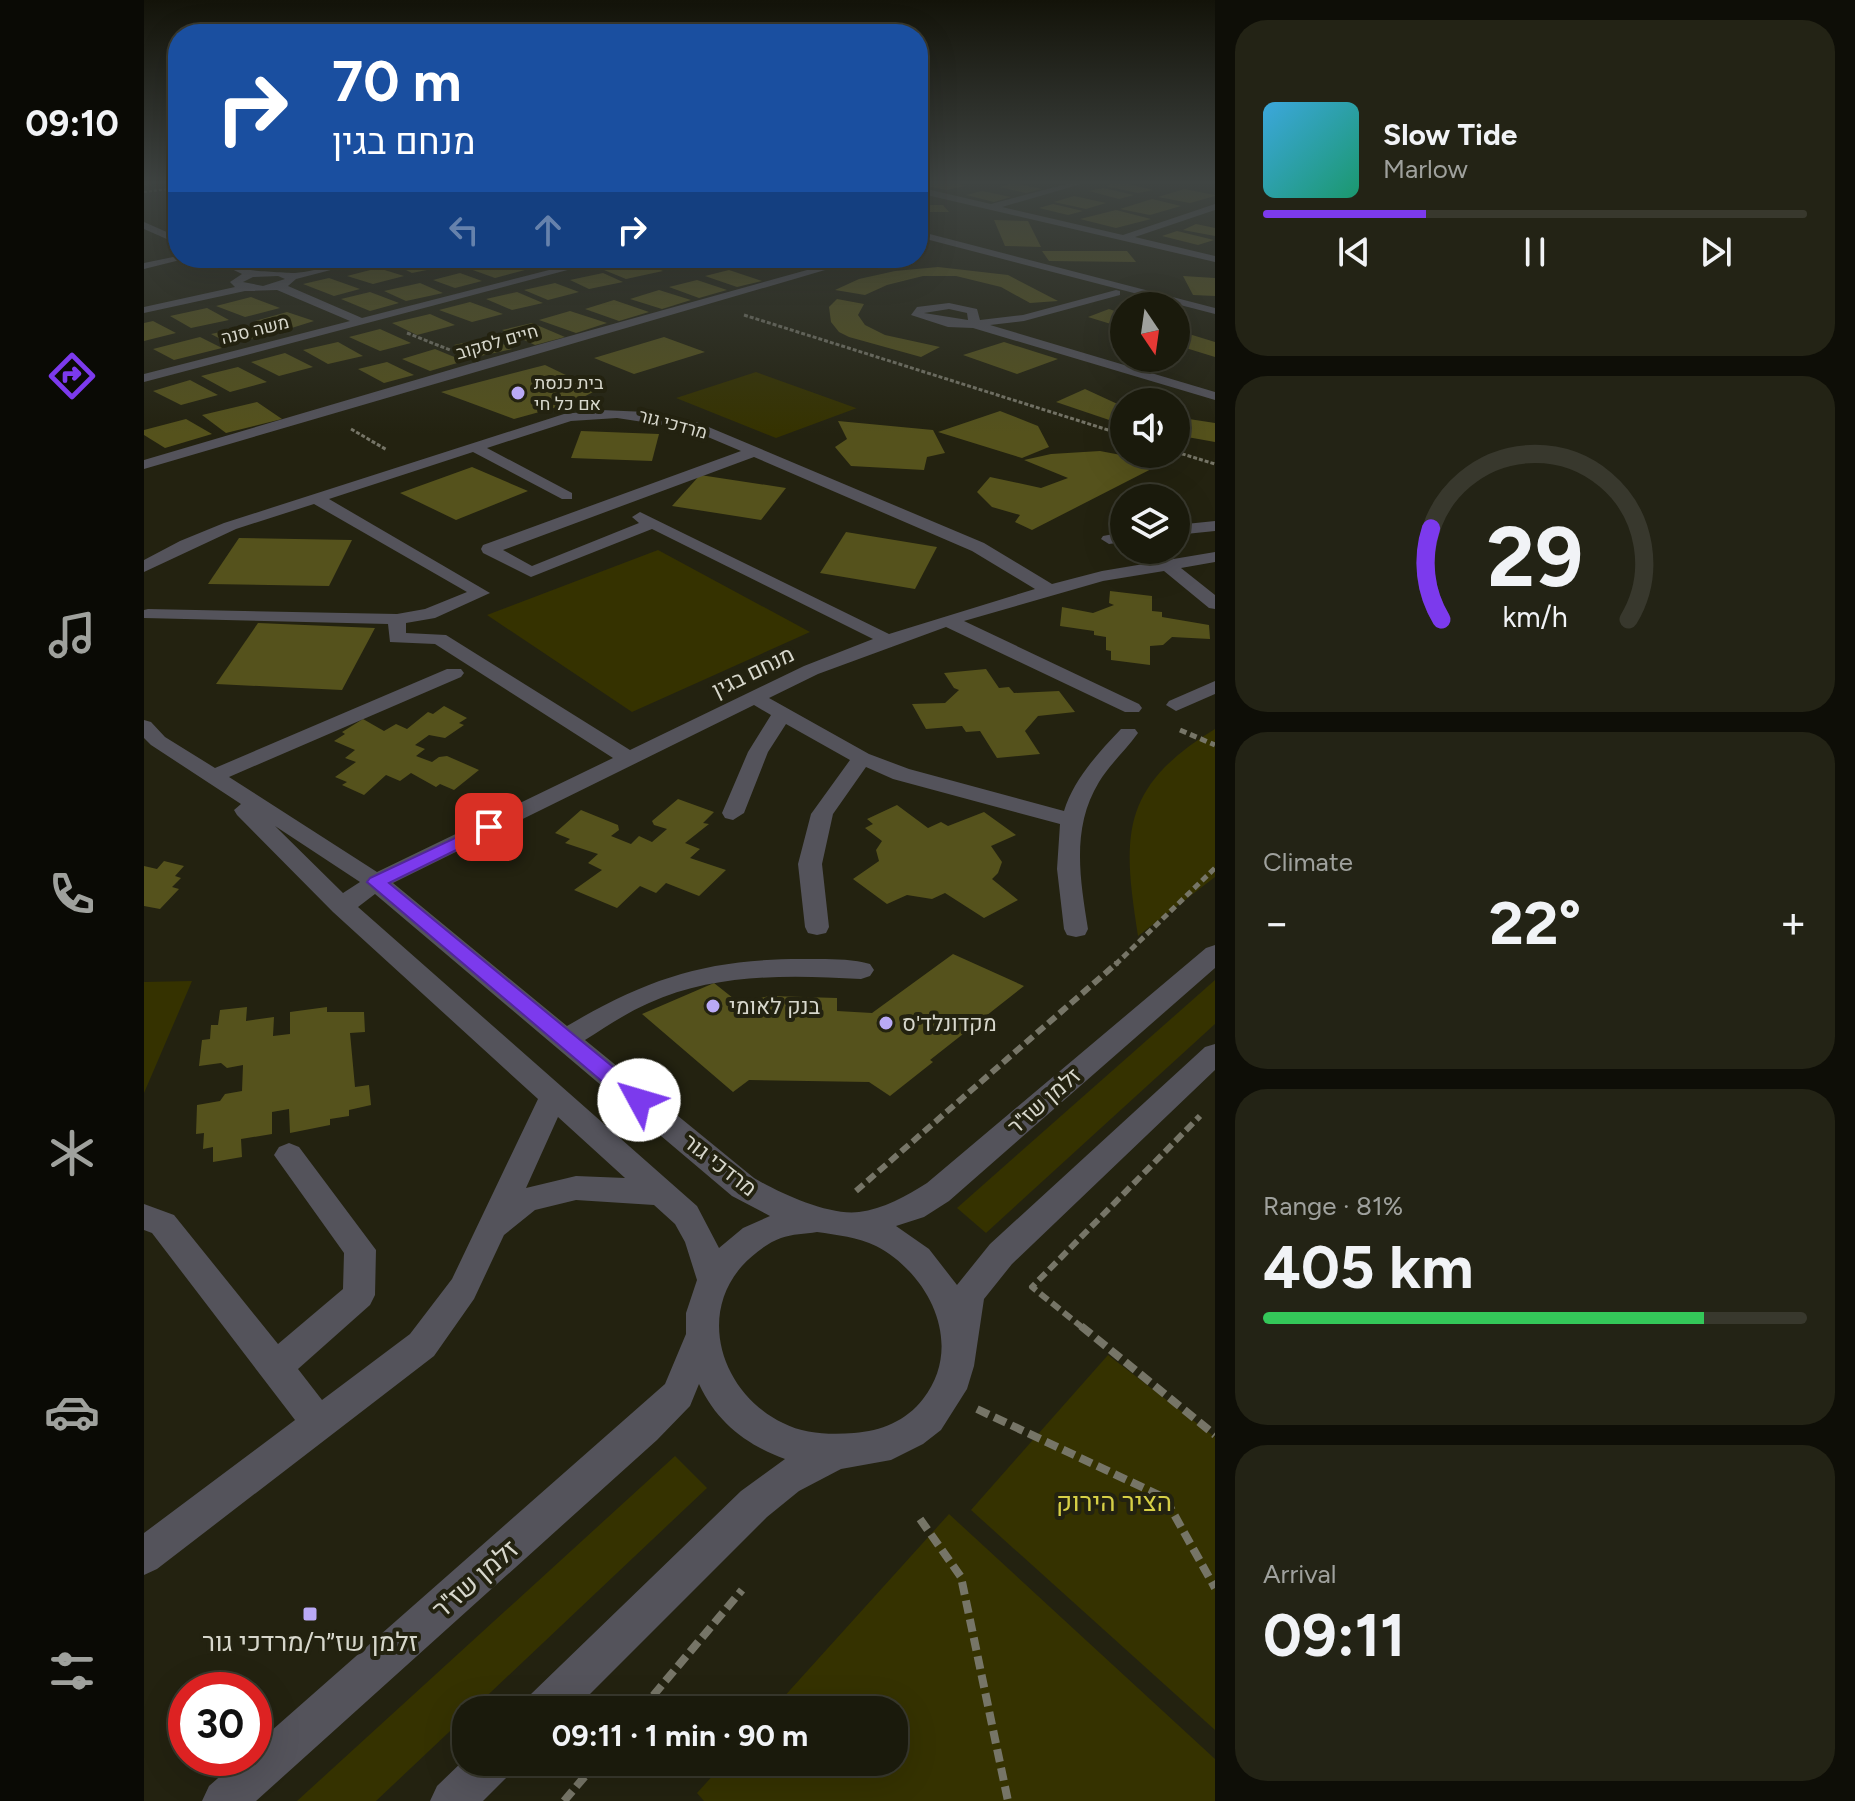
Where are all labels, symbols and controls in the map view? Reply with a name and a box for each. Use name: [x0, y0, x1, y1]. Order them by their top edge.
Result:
text: 70 m: [332, 48, 462, 115]
icon: right: [200, 56, 304, 160]
text: 09:10: [25, 102, 119, 145]
text: Slow Tide: [1383, 116, 1517, 153]
text: מנחם בגין: [332, 120, 476, 163]
text: Marlow: [1383, 153, 1468, 185]
icon: left: [442, 208, 486, 252]
icon: ahead: [526, 208, 570, 252]
icon: right: [610, 208, 654, 252]
icon: previous: [1332, 230, 1376, 274]
icon: pause: [1513, 230, 1557, 274]
icon: next: [1694, 230, 1738, 274]
north arrow: [1110, 292, 1190, 372]
map controls: [1110, 292, 1190, 564]
street label: משה סנה: [219, 311, 291, 349]
street label: חיים לסקוב: [453, 320, 541, 364]
icon: directions: [44, 348, 100, 404]
place label: בית כנסת אם כל חי: [534, 372, 604, 415]
marker: בית כנסת אם כל חי: [509, 384, 527, 402]
button: sound: [1110, 388, 1190, 468]
street label: מרדכי גור: [636, 404, 710, 444]
button: layers: [1110, 484, 1190, 564]
text: 29: [1487, 507, 1583, 607]
text: km/h: [1502, 600, 1568, 634]
icon: music: [44, 607, 100, 663]
street label: מנחם בגין: [708, 641, 798, 703]
pin: [455, 793, 523, 861]
icon: arrive: [467, 805, 511, 849]
text: Climate: [1263, 846, 1353, 878]
icon: phone: [44, 866, 100, 922]
text: 22°: [1489, 887, 1581, 959]
text: −: [1263, 896, 1290, 949]
text: +: [1780, 896, 1807, 949]
place label: בנק לאומי: [729, 993, 821, 1020]
marker: בנק לאומי: [704, 997, 722, 1015]
place label: מקדונלד'ס: [902, 1010, 997, 1037]
marker: מקדונלד'ס: [877, 1014, 895, 1032]
position arrow: [597, 1058, 681, 1142]
street label: זלמן שז"ר: [1002, 1062, 1086, 1140]
icon: climate: [44, 1125, 100, 1181]
street label: מרדכי גור: [678, 1128, 762, 1202]
text: Range · 81%: [1263, 1190, 1403, 1222]
text: 405 km: [1263, 1231, 1474, 1303]
icon: car: [44, 1384, 100, 1440]
park label: הציר הירוק: [1056, 1486, 1172, 1518]
street label: זלמן שז"ר: [425, 1533, 525, 1625]
text: Arrival: [1263, 1558, 1336, 1590]
text: 09:11: [1263, 1599, 1405, 1671]
marker: זלמן שז״ר/מרדכי גור: [301, 1605, 319, 1623]
place label: זלמן שז״ר/מרדכי גור: [202, 1626, 418, 1658]
icon: filters: [44, 1643, 100, 1699]
speed limit sign: 30: [168, 1672, 272, 1776]
text: 09:11 · 1 min · 90 m: [552, 1717, 808, 1754]

